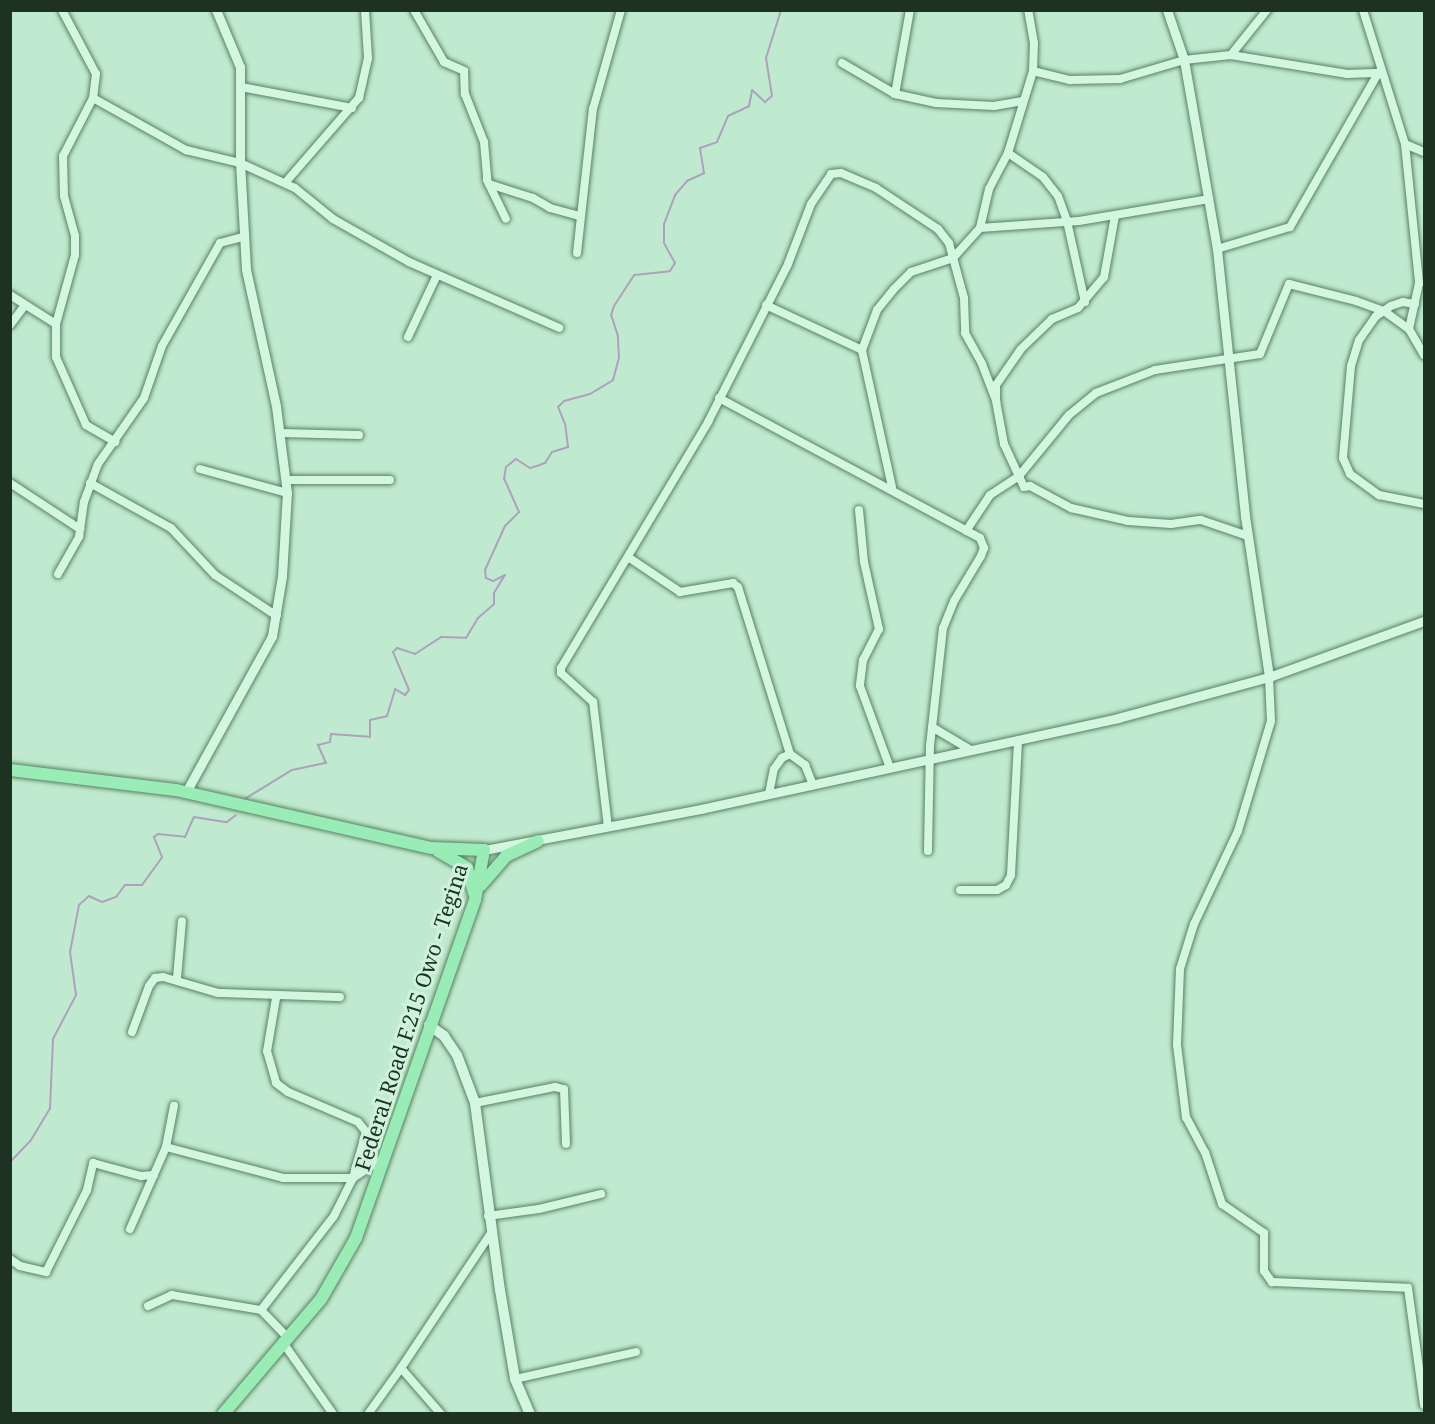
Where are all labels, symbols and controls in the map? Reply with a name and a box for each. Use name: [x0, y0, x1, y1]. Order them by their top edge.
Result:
street label: Federal Road F.215 Owo - Tegina: [349, 860, 473, 1174]

